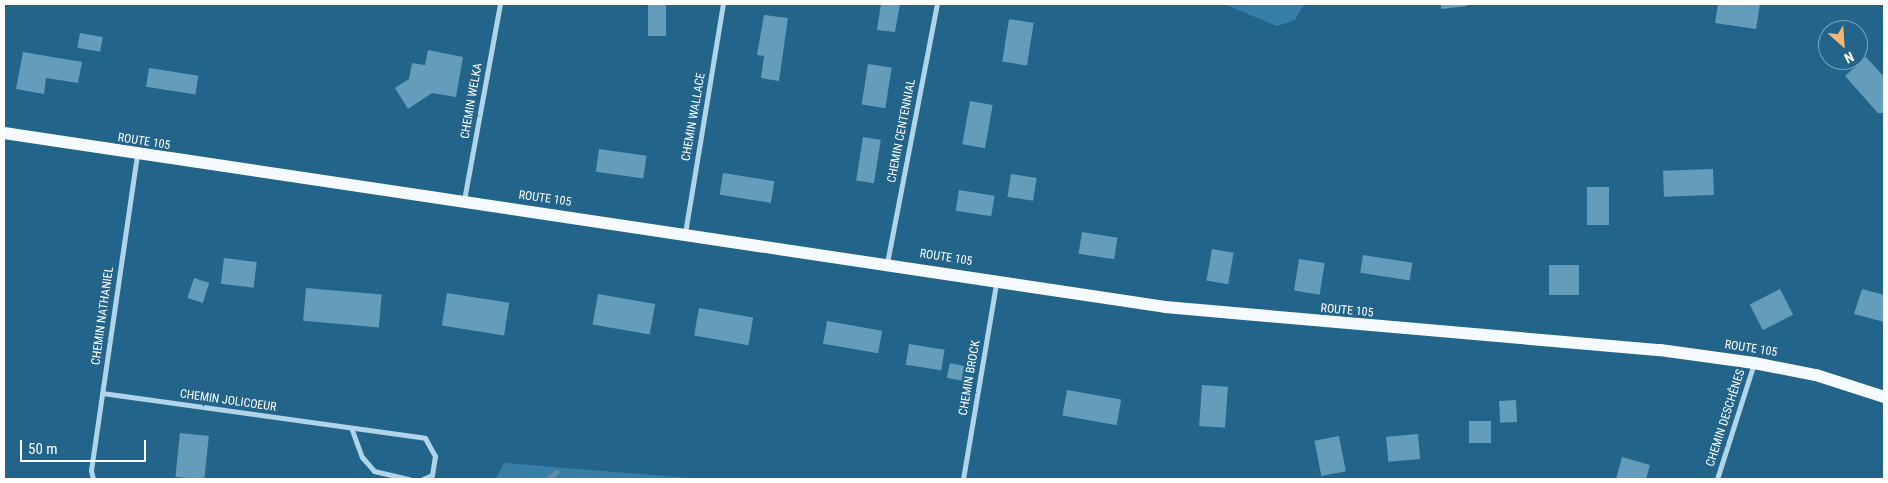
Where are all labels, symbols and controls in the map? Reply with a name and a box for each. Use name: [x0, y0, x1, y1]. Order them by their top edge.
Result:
north arrow: [1818, 20, 1868, 70]
text: N: [1842, 49, 1857, 67]
street label: CHEMIN WELKA: [458, 62, 486, 140]
street label: CHEMIN WALLACE: [679, 72, 709, 162]
street label: CHEMIN CENTENNIAL: [885, 78, 919, 184]
street label: ROUTE 105: [117, 131, 171, 153]
street label: ROUTE 105: [518, 188, 572, 210]
street label: ROUTE 105: [919, 247, 973, 269]
street label: CHEMIN NATHANIEL: [89, 266, 117, 366]
street label: ROUTE 105: [1320, 302, 1374, 320]
street label: ROUTE 105: [1724, 338, 1778, 360]
street label: CHEMIN BROCK: [956, 339, 984, 417]
street label: CHEMIN DESCHÊNES: [1703, 368, 1749, 468]
street label: CHEMIN JOLICOEUR: [179, 387, 277, 415]
scale bar: [22, 430, 149, 462]
text: 50 m: [28, 440, 58, 458]

